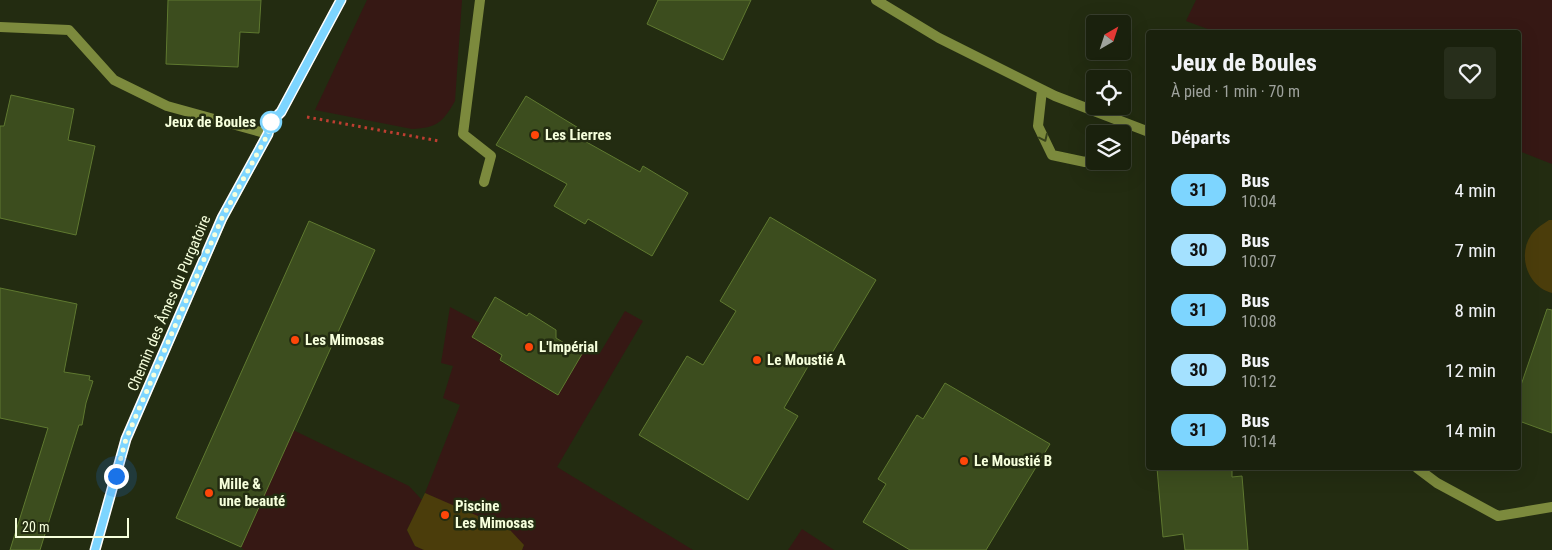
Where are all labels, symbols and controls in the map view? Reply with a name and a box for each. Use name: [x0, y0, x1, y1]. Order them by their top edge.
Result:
north arrow: [1086, 15, 1131, 60]
map controls: [1086, 15, 1131, 170]
button: heart: [1444, 47, 1496, 99]
text: Jeux de Boules: [1171, 49, 1317, 77]
button: locate: [1086, 70, 1131, 115]
text: À pied · 1 min · 70 m: [1171, 82, 1300, 101]
marker: Jeux de Boules: [260, 111, 282, 133]
place label: Jeux de Boules: [165, 113, 256, 131]
button: layers: [1086, 125, 1131, 170]
place label: Les Lierres: [545, 126, 612, 144]
text: Départs: [1171, 126, 1230, 149]
marker: Les Lierres: [529, 129, 541, 141]
one-way arrow: [1038, 132, 1048, 141]
text: Bus: [1241, 169, 1270, 192]
text: 31: [1189, 179, 1208, 200]
text: 4 min: [1454, 179, 1496, 202]
text: 10:04: [1241, 192, 1276, 211]
street label: Chemin des Âmes du Purgatoire: [124, 212, 214, 394]
text: Bus: [1241, 229, 1270, 252]
text: 30: [1189, 239, 1208, 260]
text: 7 min: [1454, 239, 1496, 262]
text: 10:07: [1241, 252, 1276, 271]
text: Bus: [1241, 289, 1270, 312]
text: 31: [1189, 299, 1208, 320]
text: 8 min: [1454, 299, 1496, 322]
text: 10:08: [1241, 312, 1276, 331]
place label: Les Mimosas: [305, 331, 384, 349]
marker: Les Mimosas: [289, 334, 301, 346]
place label: L'Impérial: [539, 338, 598, 356]
marker: L'Impérial: [523, 341, 535, 353]
text: Bus: [1241, 349, 1270, 372]
place label: Le Moustié A: [767, 351, 846, 369]
marker: Le Moustié A: [751, 354, 763, 366]
text: 30: [1189, 359, 1208, 380]
text: 12 min: [1445, 359, 1496, 382]
text: 10:12: [1241, 372, 1276, 391]
text: Bus: [1241, 409, 1270, 432]
text: 31: [1189, 419, 1208, 440]
text: 14 min: [1445, 419, 1496, 442]
text: 10:14: [1241, 432, 1276, 451]
place label: Le Moustié B: [974, 452, 1052, 470]
marker: Le Moustié B: [958, 455, 970, 467]
your location: [104, 464, 129, 489]
place label: Mille & une beauté: [219, 475, 285, 510]
marker: Mille & une beauté: [203, 487, 215, 499]
place label: Piscine Les Mimosas: [455, 497, 534, 532]
marker: Piscine Les Mimosas: [439, 509, 451, 521]
scale bar: [15, 515, 129, 538]
text: 20 m: [22, 519, 50, 535]

